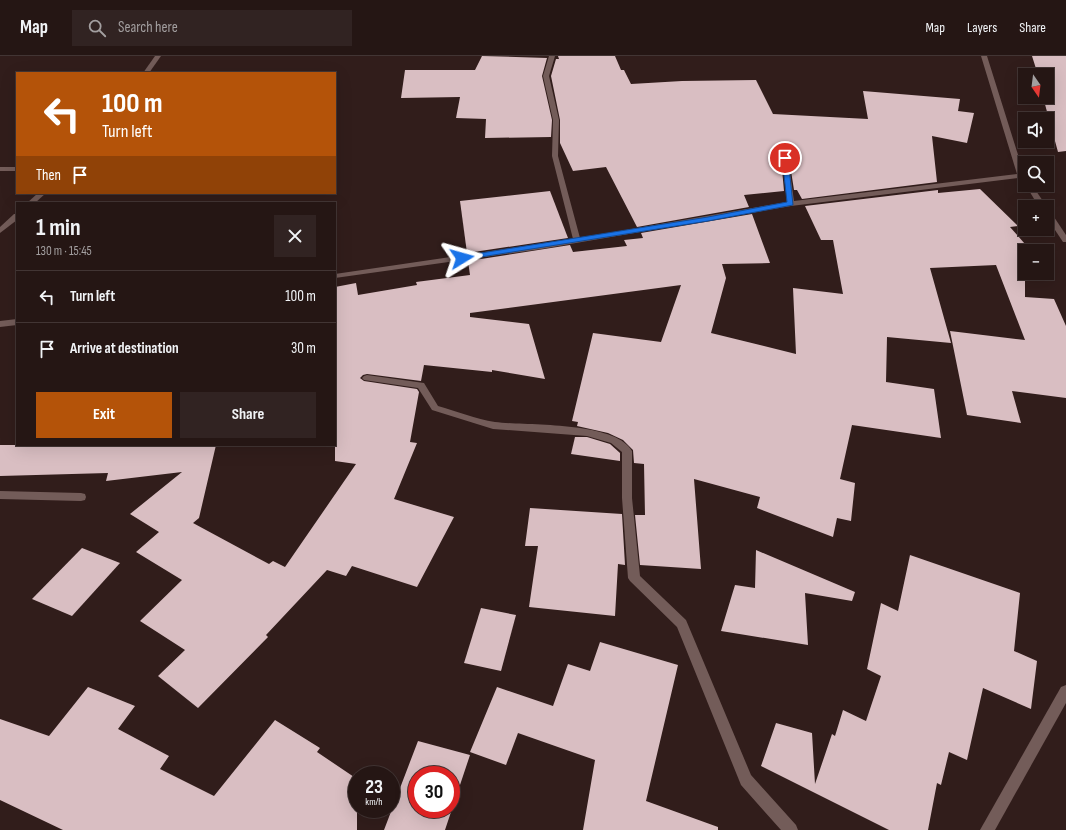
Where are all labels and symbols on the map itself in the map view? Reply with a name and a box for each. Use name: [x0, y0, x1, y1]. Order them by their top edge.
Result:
north arrow: [1018, 68, 1054, 104]
pin: [768, 141, 802, 175]
position arrow: [441, 237, 483, 279]
speed limit sign: 30: [408, 766, 460, 818]

